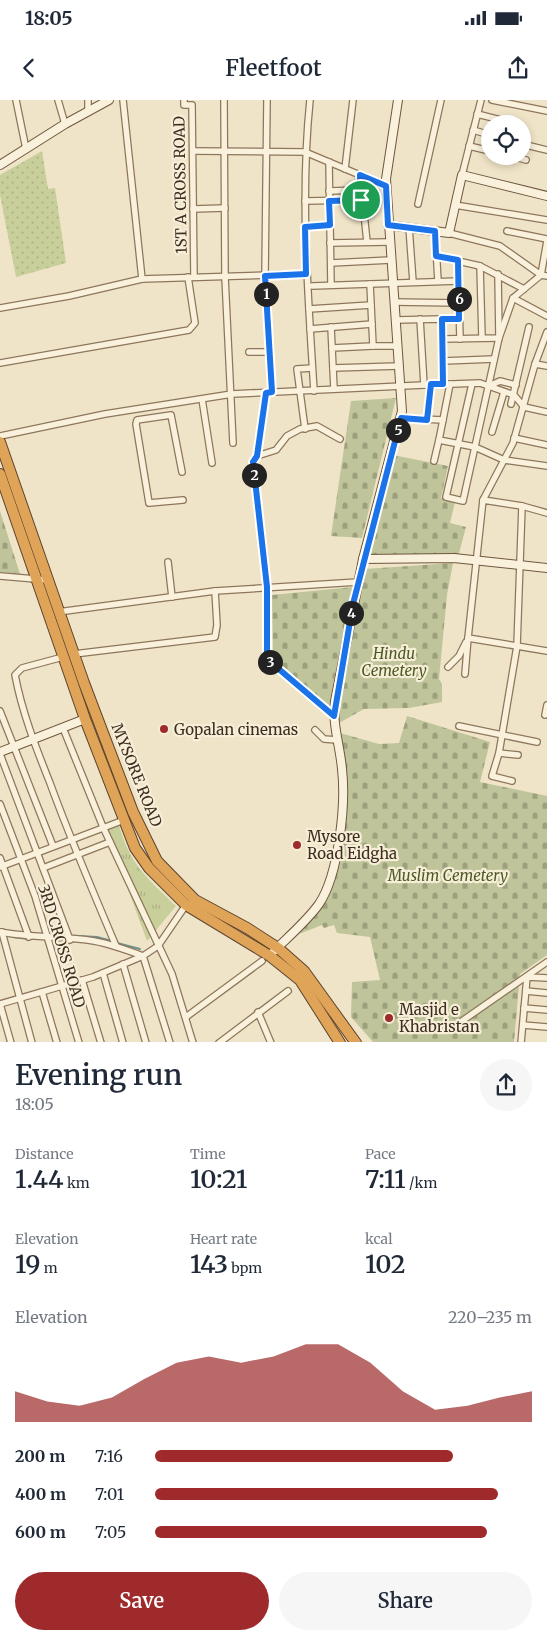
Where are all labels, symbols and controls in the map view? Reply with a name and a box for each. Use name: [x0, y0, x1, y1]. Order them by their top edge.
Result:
text: 18:05: [25, 6, 73, 30]
icon: back: [15, 54, 43, 82]
text: Fleetfoot: [225, 54, 322, 82]
icon: share: [504, 54, 532, 82]
map controls: [481, 115, 531, 165]
button: locate: [481, 115, 531, 165]
street label: 1ST A CROSS ROAD: [169, 116, 191, 254]
pin: [340, 179, 382, 221]
icon: arrive: [347, 186, 375, 214]
pin: 1: [254, 282, 278, 306]
text: 1: [263, 285, 270, 303]
pin: 6: [446, 286, 472, 312]
text: 6: [455, 290, 464, 308]
pin: 5: [386, 418, 410, 442]
text: 5: [394, 421, 403, 439]
pin: 2: [242, 462, 266, 488]
text: 2: [250, 466, 259, 484]
pin: 4: [338, 600, 364, 626]
text: 4: [347, 604, 356, 622]
park label: Hindu Cemetery: [361, 644, 427, 680]
pin: 3: [258, 650, 282, 674]
text: 3: [266, 653, 275, 671]
street label: MYSORE ROAD: [108, 720, 166, 830]
place label: Gopalan cinemas: [174, 720, 298, 739]
marker: Gopalan cinemas: [158, 723, 170, 735]
place label: Mysore Road Eidgha: [307, 827, 397, 863]
marker: Mysore Road Eidgha: [291, 839, 303, 851]
park label: Muslim Cemetery: [387, 866, 508, 885]
street label: 3RD CROSS ROAD: [34, 882, 90, 1010]
place label: Masjid e Khabristan: [399, 1000, 480, 1036]
marker: Masjid e Khabristan: [383, 1012, 395, 1024]
text: Evening run: [15, 1057, 182, 1093]
button: share: [480, 1059, 532, 1111]
text: 18:05: [15, 1094, 54, 1114]
text: Distance: [15, 1145, 74, 1163]
text: Time: [190, 1145, 226, 1163]
text: Pace: [365, 1145, 396, 1163]
text: 1.44: [15, 1163, 64, 1195]
text: 10:21: [190, 1163, 248, 1195]
text: 7:11: [365, 1163, 406, 1195]
text: km: [64, 1174, 90, 1192]
text: /km: [406, 1174, 437, 1192]
text: Elevation: [15, 1230, 79, 1248]
text: Heart rate: [190, 1230, 257, 1248]
text: kcal: [365, 1230, 393, 1248]
text: 19: [15, 1248, 40, 1280]
text: 143: [190, 1248, 228, 1280]
text: 102: [365, 1248, 406, 1280]
text: m: [40, 1259, 58, 1277]
text: bpm: [228, 1259, 262, 1277]
text: Elevation: [15, 1307, 88, 1327]
text: 220–235 m: [448, 1307, 532, 1327]
text: 200 m: [15, 1446, 65, 1466]
text: 7:16: [95, 1446, 123, 1466]
text: 400 m: [15, 1484, 66, 1504]
text: 7:01: [95, 1484, 124, 1504]
text: 600 m: [15, 1522, 66, 1542]
text: 7:05: [95, 1522, 126, 1542]
button: Save: [15, 1572, 269, 1630]
button: Share: [279, 1572, 532, 1630]

